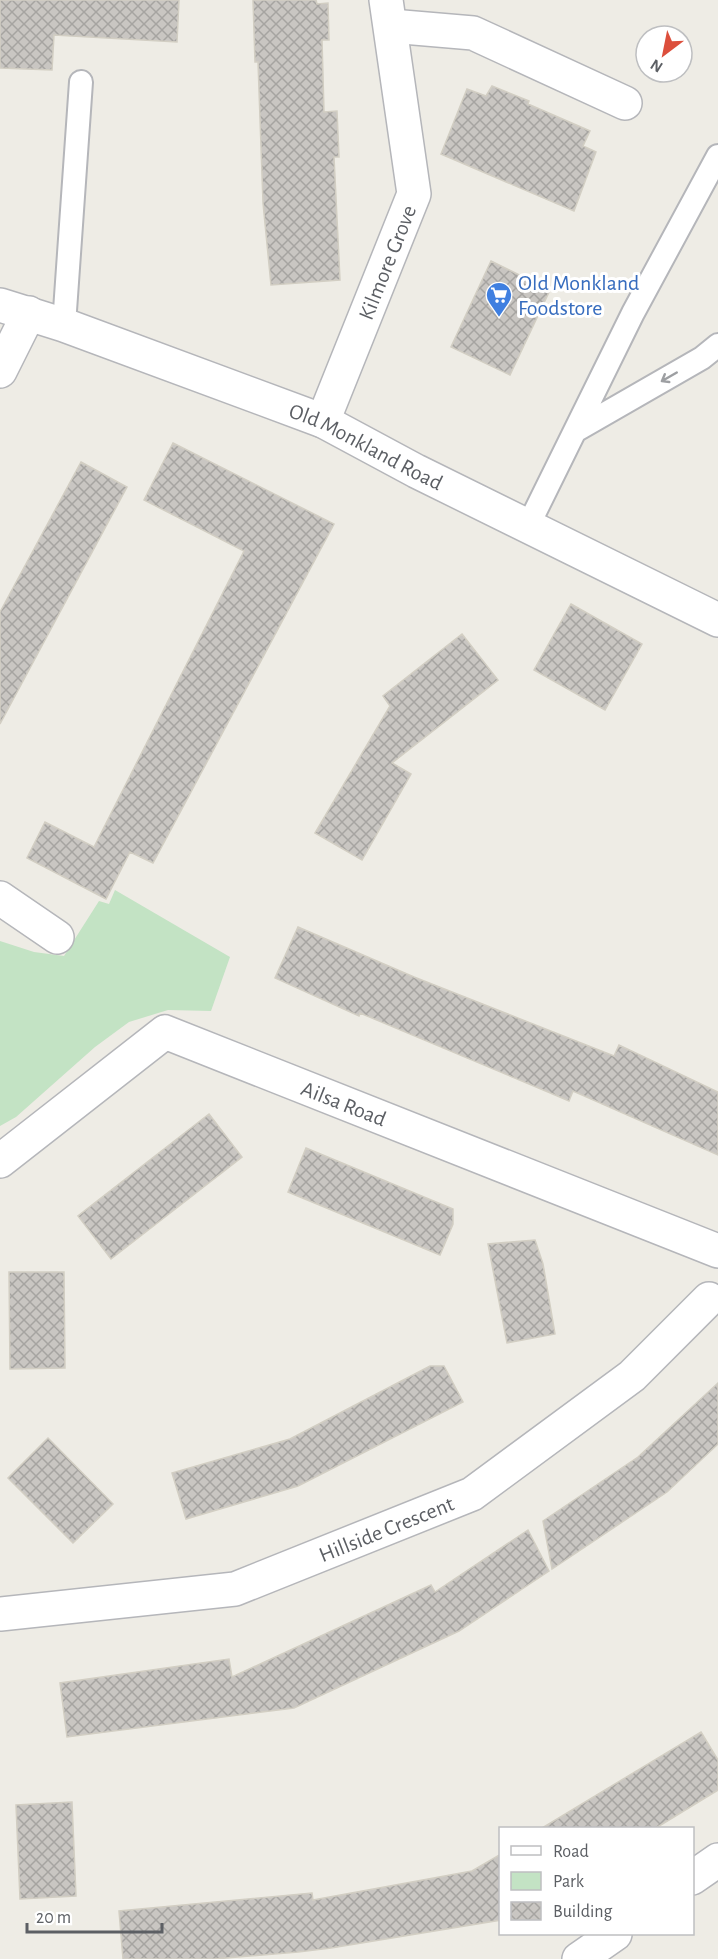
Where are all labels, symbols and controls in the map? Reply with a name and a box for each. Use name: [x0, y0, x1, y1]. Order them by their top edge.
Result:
north arrow: [634, 24, 694, 84]
text: N: [648, 56, 666, 76]
street label: Kilmore Grove: [355, 202, 420, 323]
place label: Old Monkland Foodstore: [518, 272, 639, 319]
supermarket icon: Old Monkland Foodstore: [484, 280, 514, 318]
one-way arrow: [661, 371, 678, 383]
street label: Old Monkland Road: [286, 400, 446, 494]
street label: Ailsa Road: [298, 1077, 389, 1130]
street label: Hillside Crescent: [316, 1493, 457, 1566]
legend: [499, 1827, 694, 1935]
text: Road: [553, 1843, 589, 1861]
text: Park: [553, 1873, 585, 1891]
scale bar: [27, 1896, 162, 1934]
text: Building: [553, 1903, 613, 1921]
text: 20 m: [36, 1909, 71, 1927]

